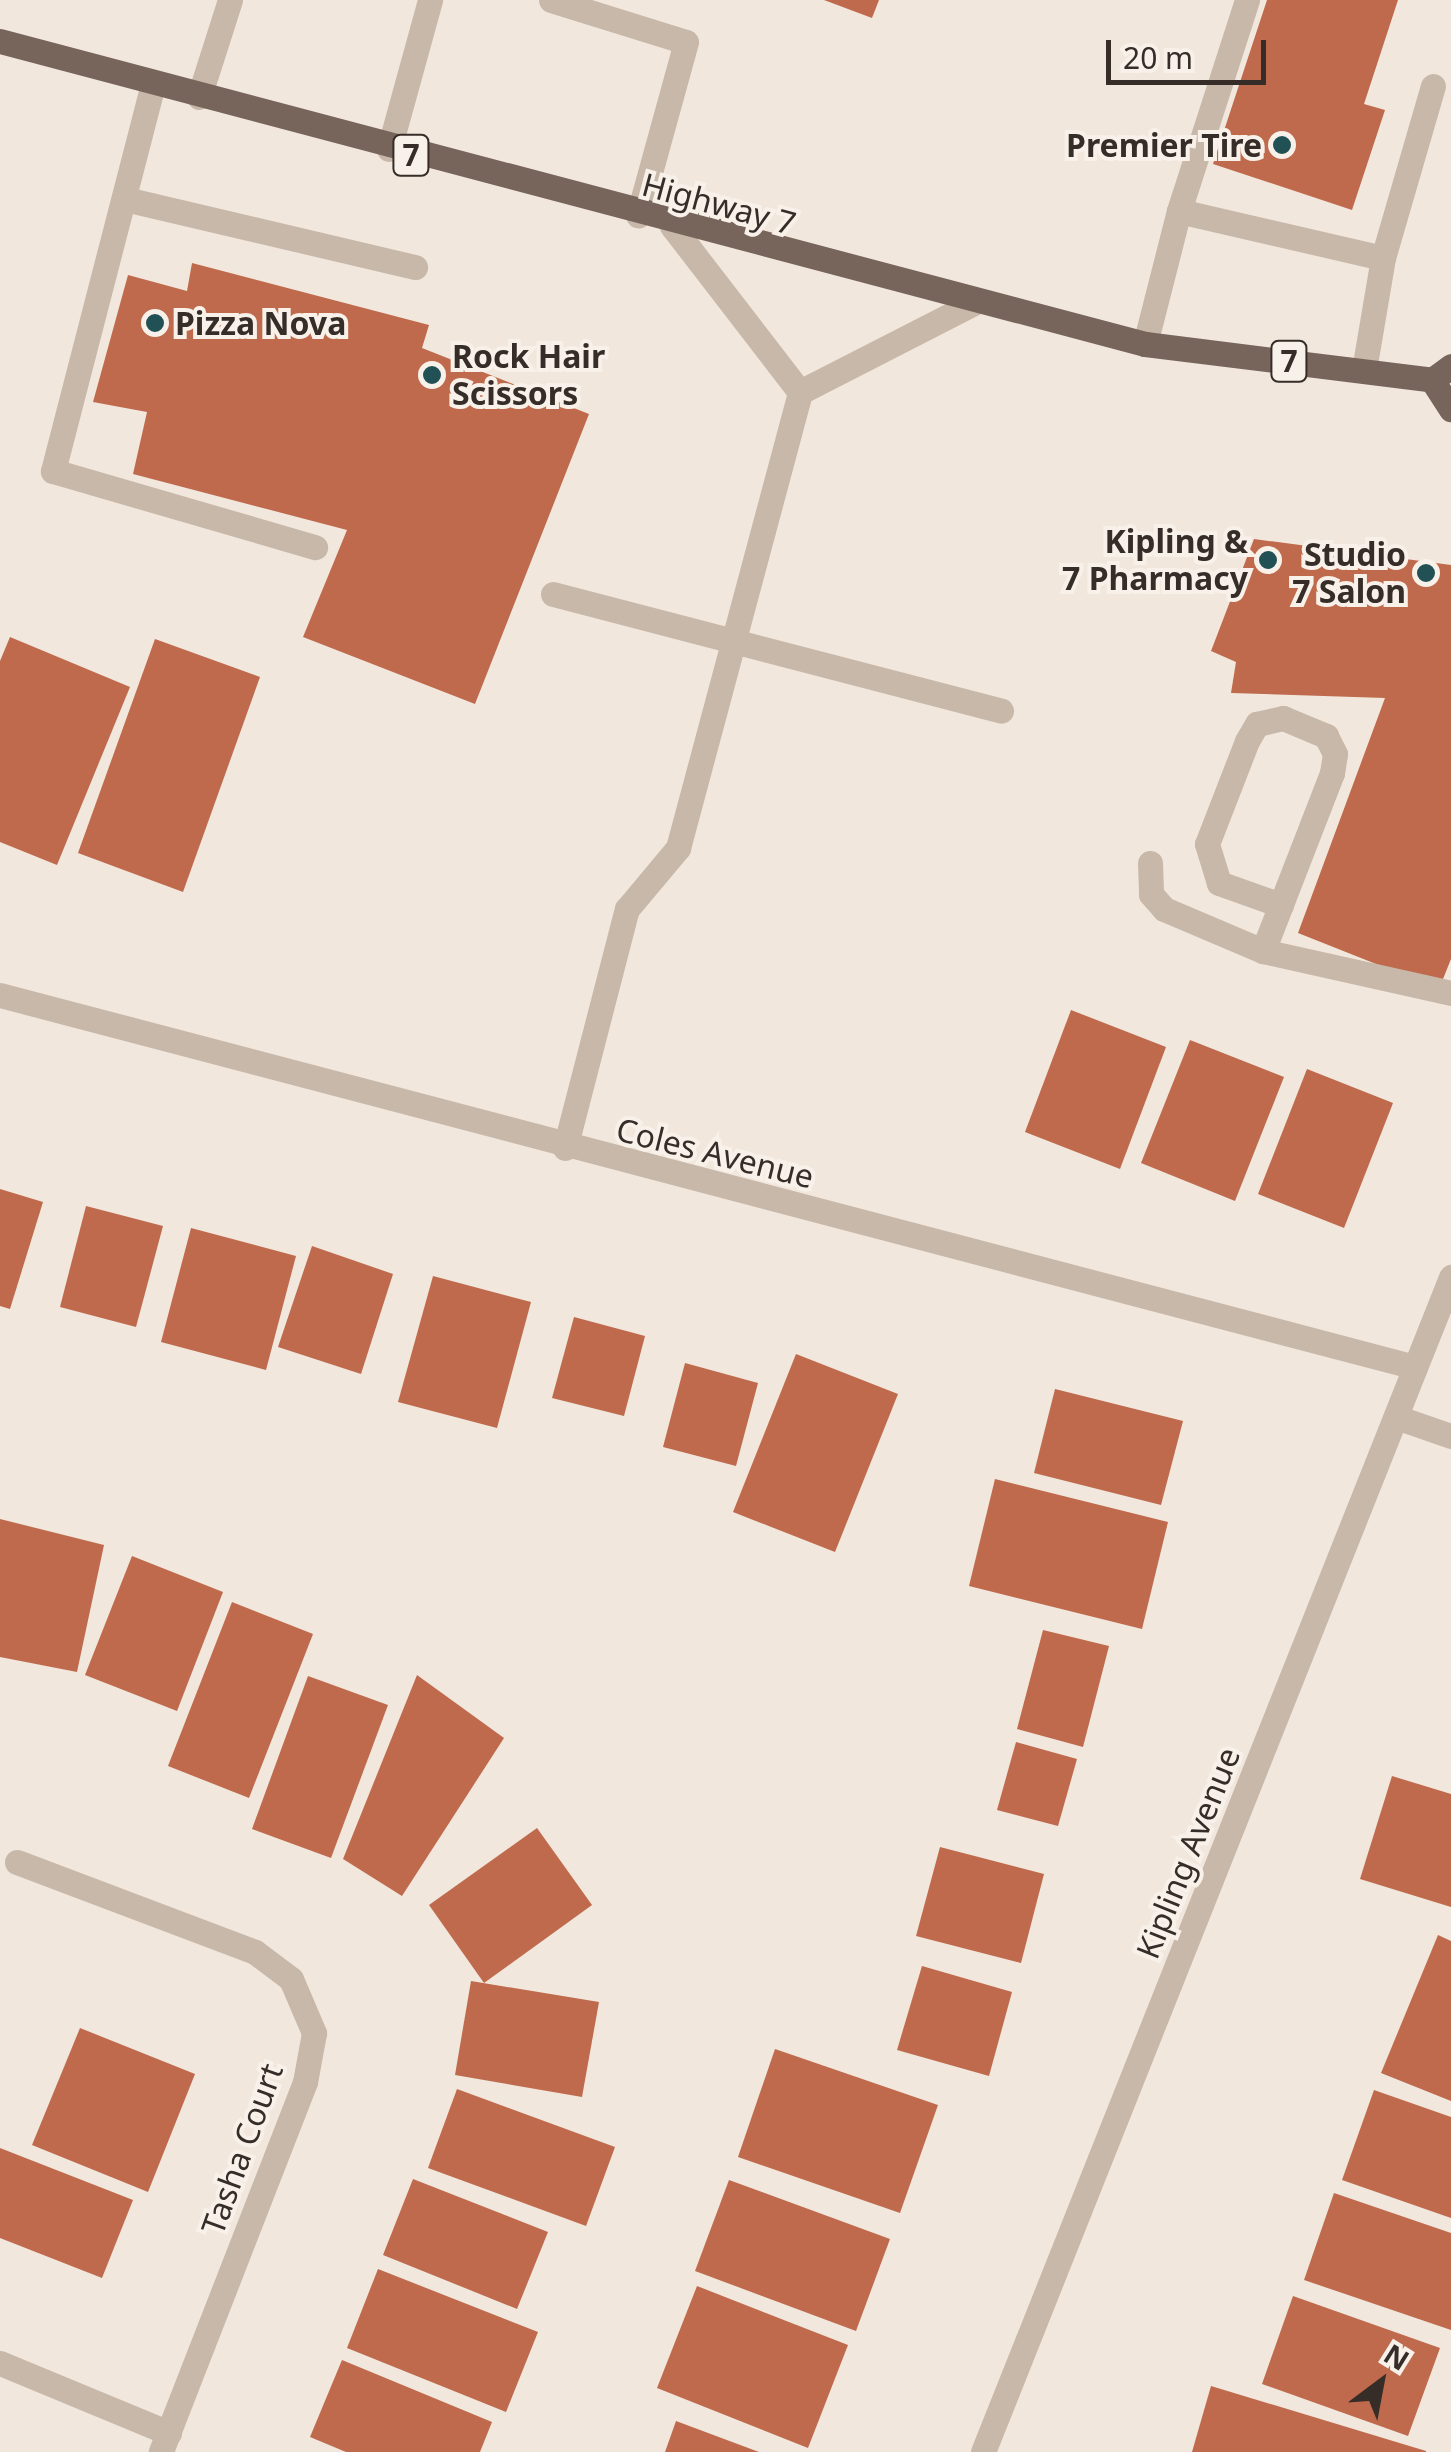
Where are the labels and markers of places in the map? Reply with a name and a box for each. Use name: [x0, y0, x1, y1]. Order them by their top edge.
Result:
place label: Premier Tire: [1066, 126, 1262, 164]
marker: Premier Tire: [1271, 134, 1293, 156]
place label: Pizza Nova: [175, 304, 346, 342]
marker: Pizza Nova: [144, 312, 166, 334]
place label: Rock Hair Scissors: [452, 338, 605, 413]
marker: Rock Hair Scissors: [421, 364, 443, 386]
place label: Kipling & 7 Pharmacy: [1062, 523, 1248, 598]
place label: Studio 7 Salon: [1292, 536, 1406, 611]
marker: Kipling & 7 Pharmacy: [1257, 549, 1279, 571]
marker: Studio 7 Salon: [1415, 562, 1437, 584]

